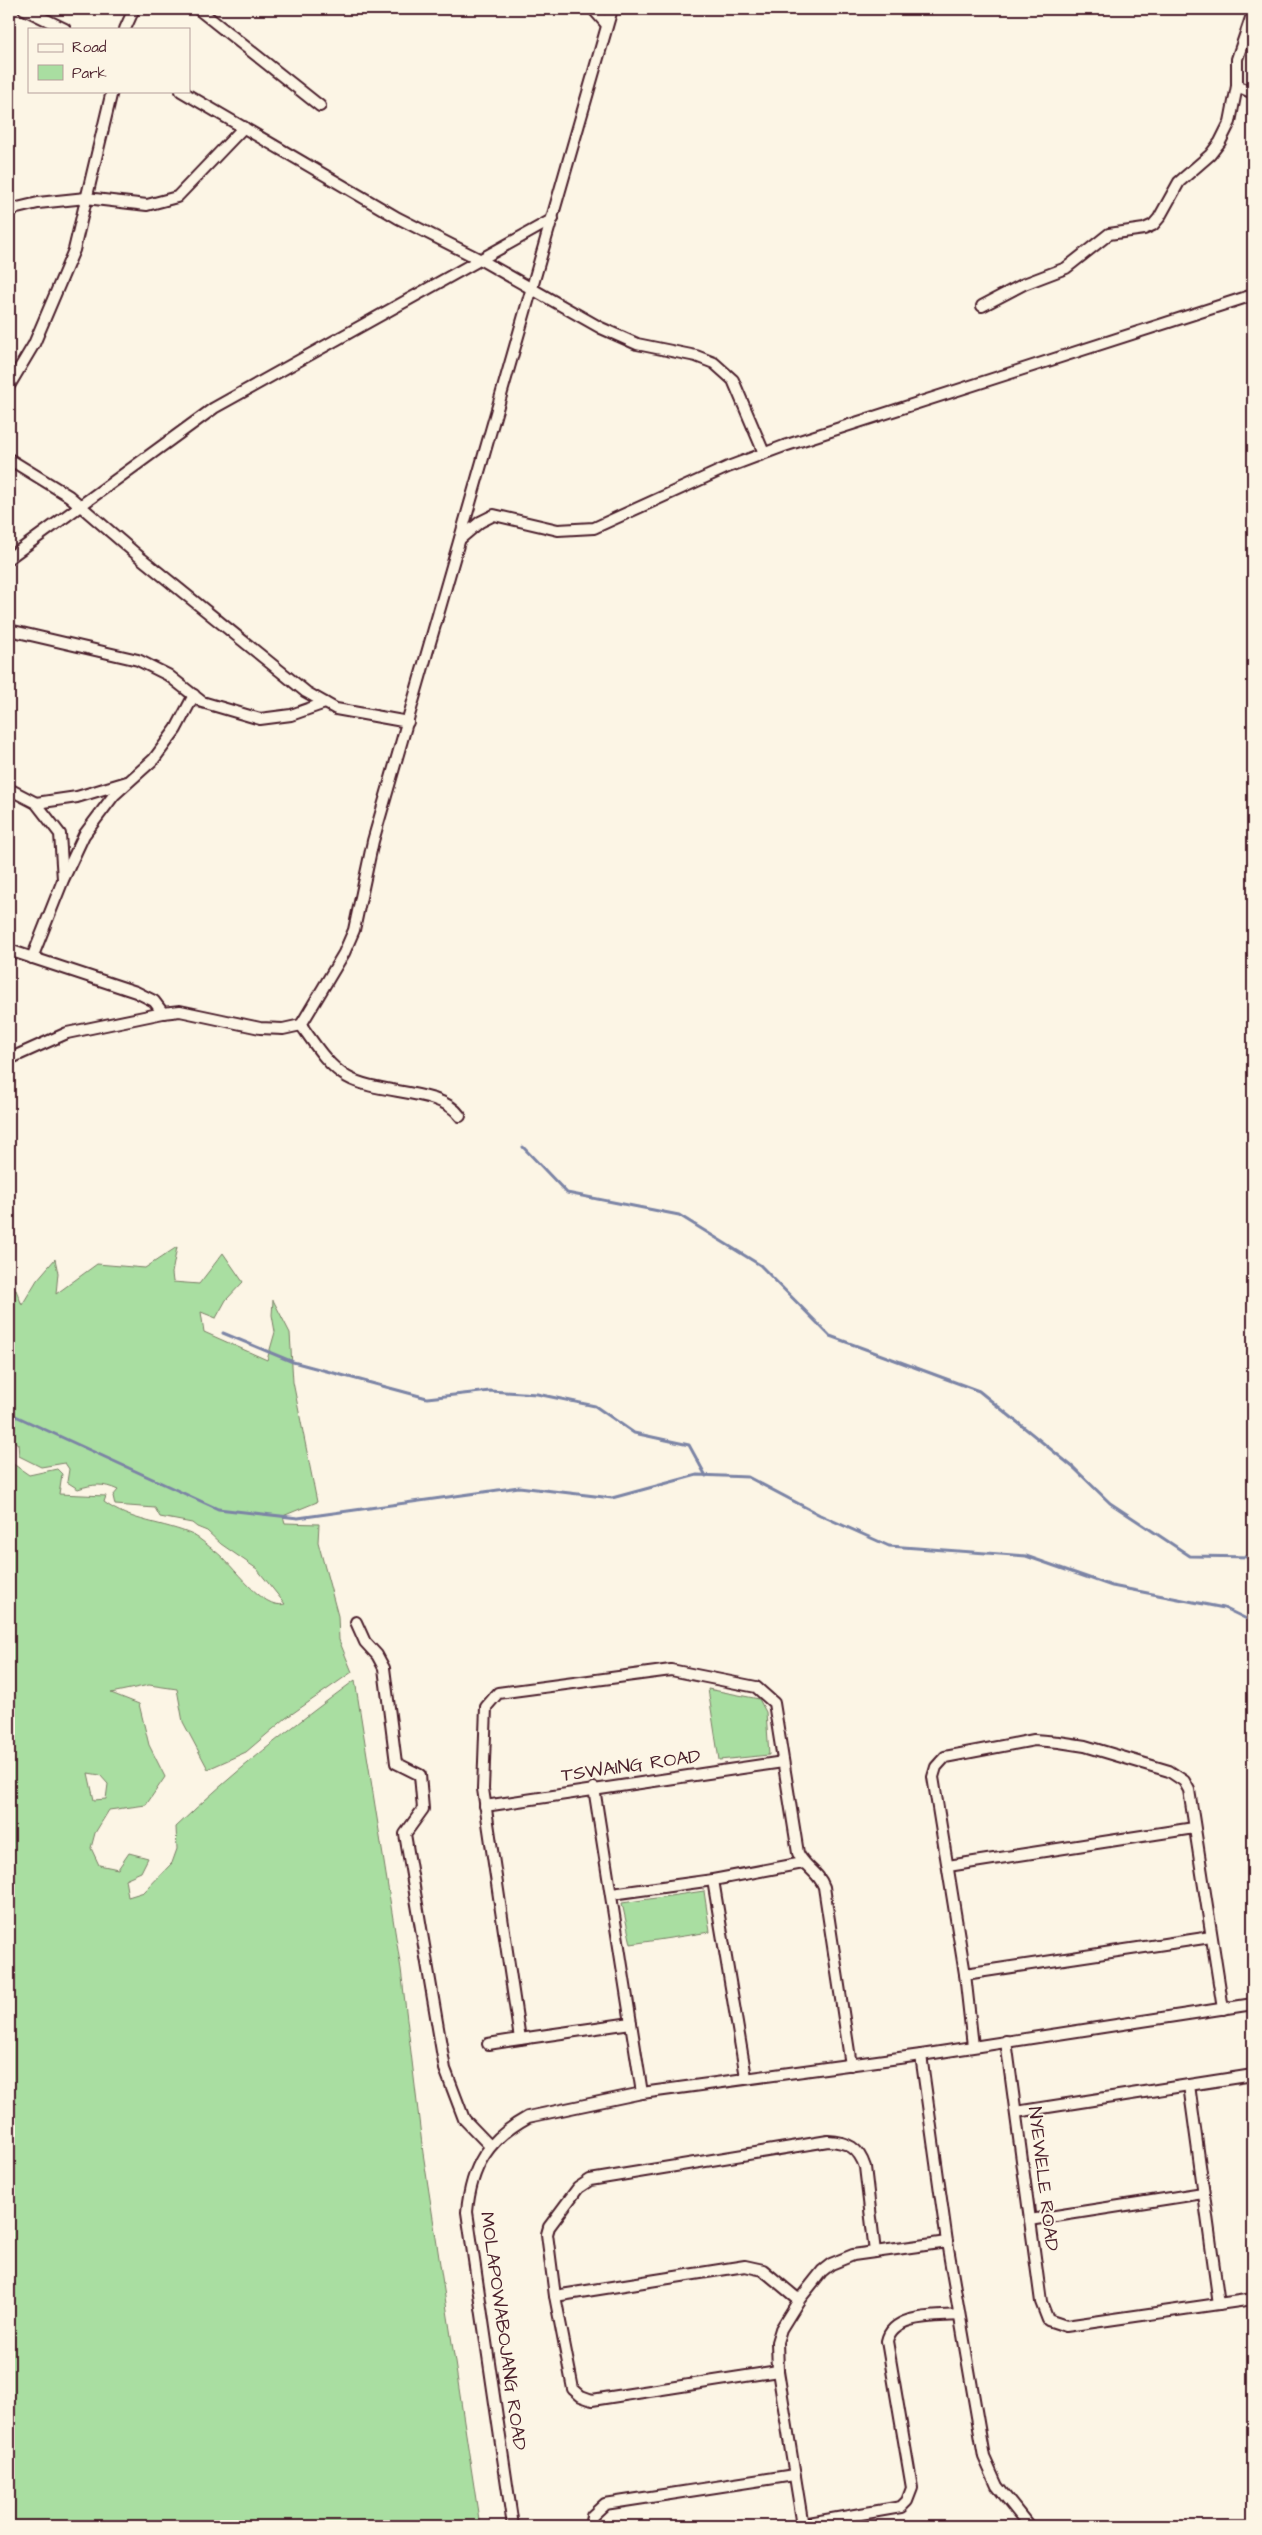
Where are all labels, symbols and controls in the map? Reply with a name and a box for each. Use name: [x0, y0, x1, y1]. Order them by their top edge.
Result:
legend: [28, 28, 190, 92]
text: Road: [72, 37, 107, 58]
text: Park: [72, 63, 107, 84]
street label: TSWAING ROAD: [560, 1743, 702, 1789]
street label: NYEWELE ROAD: [1021, 2105, 1065, 2253]
street label: MOLAPOWABOJANG ROAD: [473, 2210, 533, 2452]

